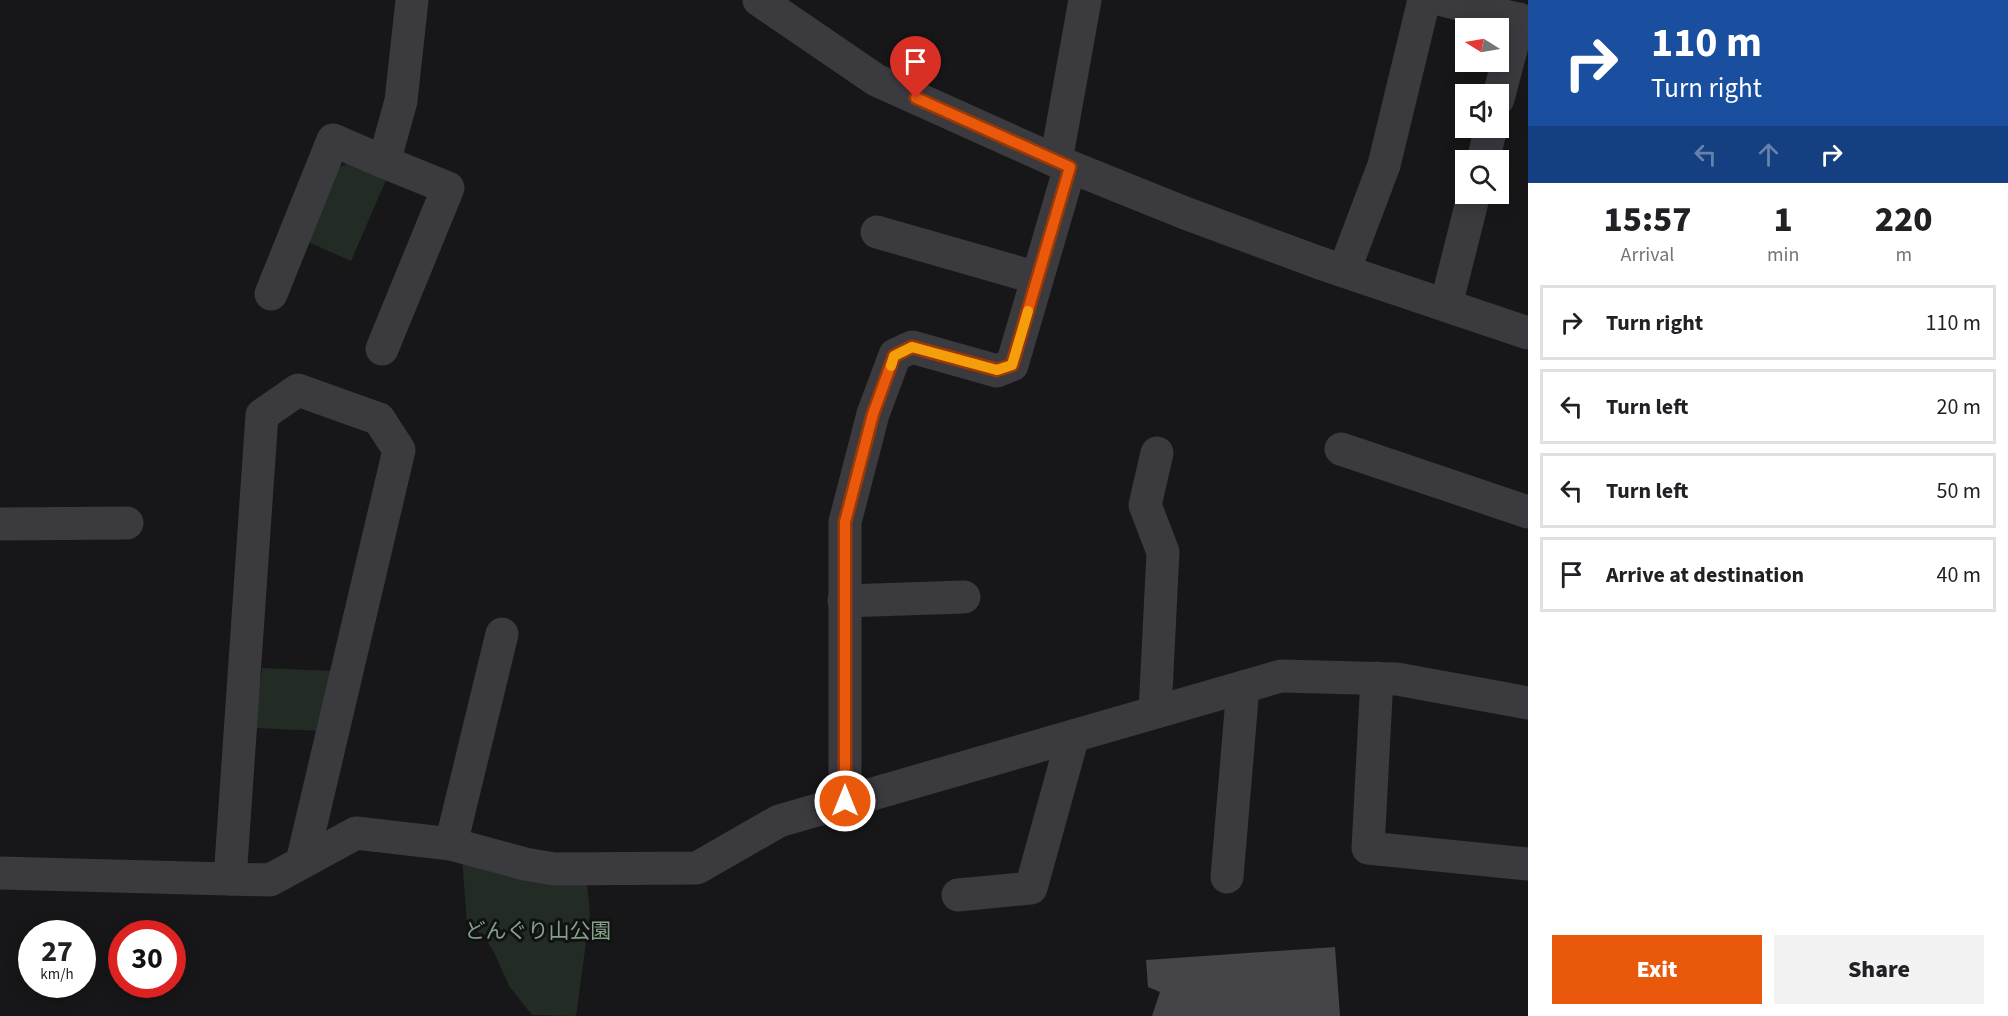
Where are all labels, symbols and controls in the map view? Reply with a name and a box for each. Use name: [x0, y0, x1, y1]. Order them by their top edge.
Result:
text: 110 m: [1651, 13, 1762, 73]
north arrow: [1455, 18, 1509, 72]
map controls: [1455, 18, 1509, 204]
icon: right: [1552, 24, 1630, 102]
pin: [890, 36, 941, 98]
icon: arrive: [899, 45, 932, 78]
text: Turn right: [1651, 69, 1762, 108]
button: sound: [1455, 84, 1509, 138]
icon: left: [1689, 138, 1722, 171]
icon: ahead: [1752, 138, 1785, 171]
icon: right: [1815, 138, 1848, 171]
button: search: [1455, 150, 1509, 204]
text: 15:57: [1603, 194, 1692, 245]
text: 1: [1774, 194, 1793, 245]
text: 220: [1875, 194, 1933, 245]
text: Arrival: [1621, 241, 1674, 269]
text: min: [1767, 241, 1799, 269]
text: m: [1895, 241, 1912, 269]
icon: right: [1555, 306, 1588, 339]
text: Turn right: [1606, 307, 1703, 339]
text: 110 m: [1926, 307, 1981, 339]
icon: left: [1555, 390, 1588, 423]
text: Turn left: [1606, 391, 1688, 423]
text: 20 m: [1936, 391, 1981, 423]
icon: left: [1555, 474, 1588, 507]
text: Turn left: [1606, 475, 1688, 507]
text: 50 m: [1936, 475, 1981, 507]
icon: arrive: [1555, 558, 1588, 591]
text: Arrive at destination: [1606, 559, 1804, 591]
text: 40 m: [1936, 559, 1981, 591]
position arrow: [813, 769, 877, 833]
park label: どんぐり山公園: [465, 916, 612, 946]
speed limit sign: 30: [108, 920, 186, 998]
text: 27: [41, 930, 73, 973]
button: Exit: [1552, 935, 1762, 1004]
button: Share: [1774, 935, 1984, 1004]
text: km/h: [40, 964, 74, 985]

